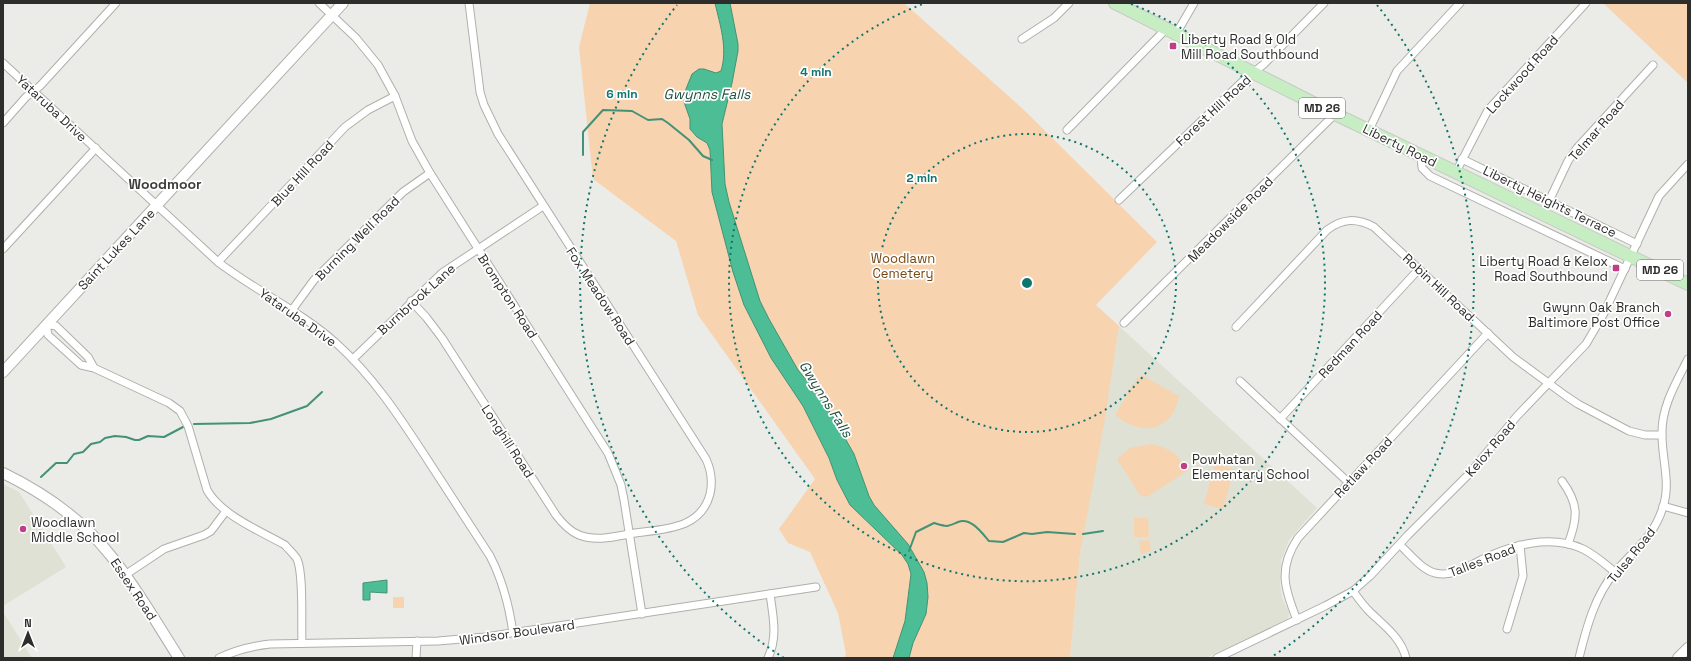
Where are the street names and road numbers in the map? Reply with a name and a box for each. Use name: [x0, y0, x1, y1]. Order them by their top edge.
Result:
street label: Lockwood Road: [1483, 32, 1562, 117]
street label: Yataruba Drive: [13, 71, 91, 145]
street label: Forest Hill Road: [1172, 71, 1255, 150]
street label: Telmar Road: [1565, 96, 1628, 165]
road number: MD 26: [1299, 98, 1345, 118]
street label: Liberty Road: [1360, 120, 1440, 171]
street label: Blue Hill Road: [267, 137, 337, 210]
street label: Liberty Heights Terrace: [1480, 162, 1619, 241]
street label: Meadowside Road: [1184, 173, 1277, 266]
street label: Burning Well Road: [312, 193, 403, 284]
street label: Saint Lukes Lane: [74, 205, 159, 294]
street label: Fox Meadow Road: [562, 244, 639, 349]
street label: Robin Hill Road: [1399, 250, 1478, 325]
street label: Brompton Road: [474, 251, 541, 342]
street label: Burnbrook Lane: [374, 260, 459, 339]
road number: MD 26: [1637, 260, 1683, 280]
street label: Yataruba Drive: [256, 284, 340, 350]
street label: Redman Road: [1315, 307, 1386, 382]
street label: Longhill Road: [478, 401, 538, 481]
street label: Kelox Road: [1462, 416, 1519, 480]
street label: Retlaw Road: [1331, 433, 1396, 502]
street label: Tulsa Road: [1604, 524, 1659, 587]
street label: Talles Road: [1446, 540, 1518, 581]
street label: Essex Road: [107, 555, 161, 624]
street label: Windsor Boulevard: [458, 616, 576, 649]

